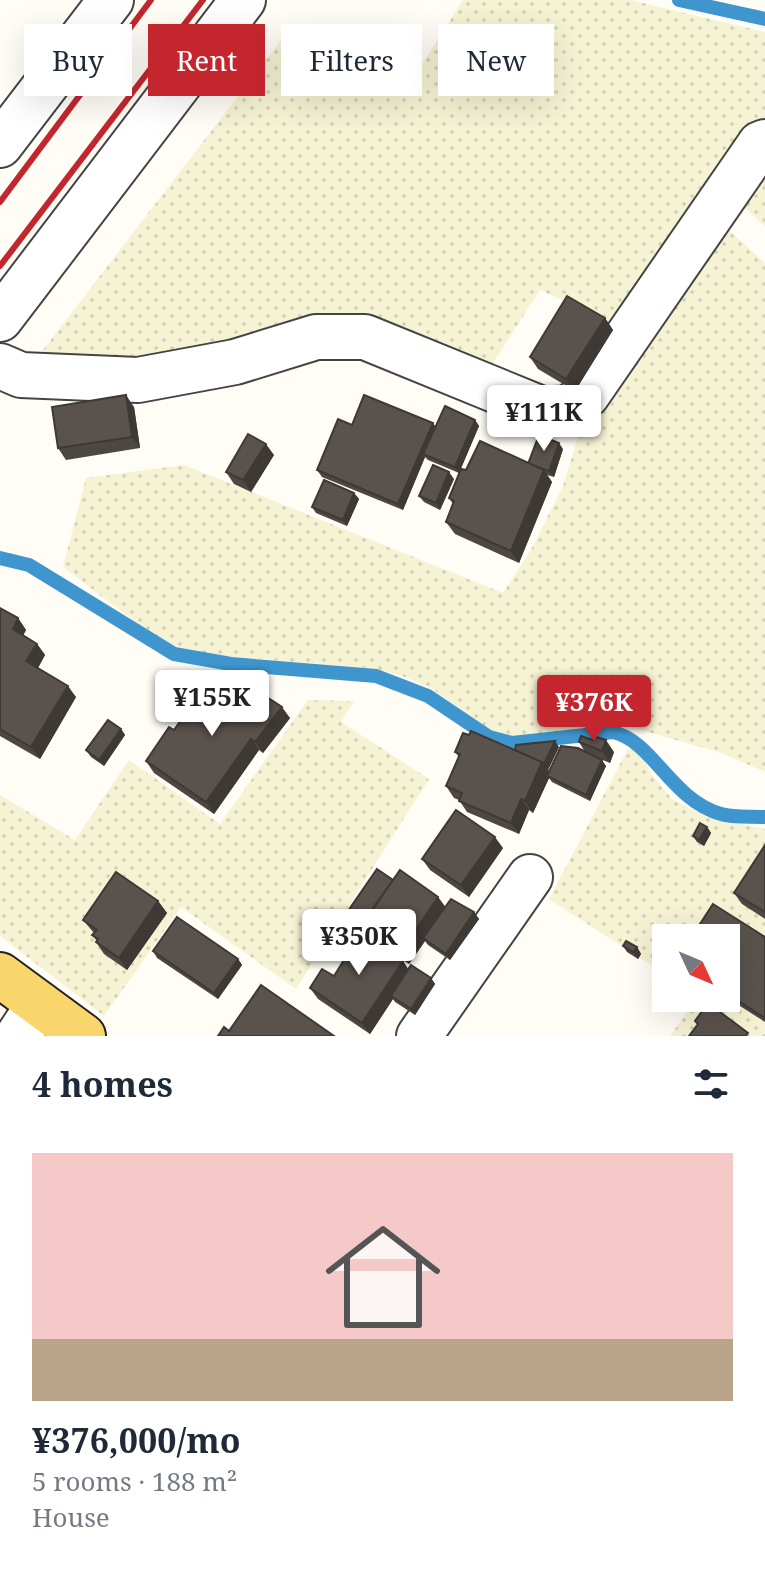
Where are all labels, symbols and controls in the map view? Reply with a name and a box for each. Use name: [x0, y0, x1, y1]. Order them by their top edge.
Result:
chip: Buy: [24, 24, 132, 96]
chip: Rent: [148, 24, 265, 96]
chip: Filters: [281, 24, 422, 96]
chip: New: [438, 24, 554, 96]
pin: ¥111K: [488, 385, 600, 453]
text: ¥111K: [505, 393, 583, 429]
pin: ¥155K: [156, 670, 268, 738]
pin: ¥376K: [538, 675, 650, 743]
text: ¥155K: [173, 678, 251, 714]
text: ¥376K: [555, 683, 633, 719]
pin: ¥350K: [303, 909, 415, 977]
text: ¥350K: [320, 917, 398, 953]
north arrow: [652, 924, 740, 1012]
map controls: [652, 924, 740, 1012]
text: 4 homes: [32, 1061, 173, 1107]
icon: filters: [689, 1062, 733, 1106]
icon: home: [311, 1205, 455, 1349]
text: ¥376,000/mo: [32, 1417, 241, 1463]
text: 5 rooms · 188 m²: [32, 1463, 237, 1499]
text: House: [32, 1499, 110, 1535]

